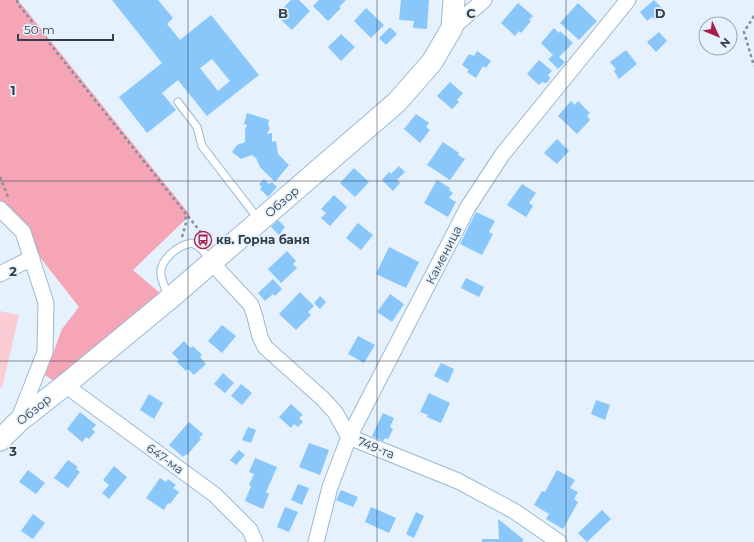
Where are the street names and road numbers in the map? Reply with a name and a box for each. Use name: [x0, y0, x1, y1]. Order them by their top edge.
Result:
street label: Обзор: [262, 183, 302, 221]
street label: Каменица: [422, 223, 465, 287]
street label: Обзор: [13, 391, 54, 428]
street label: 749-та: [356, 433, 397, 462]
street label: 647-ма: [144, 440, 187, 477]

